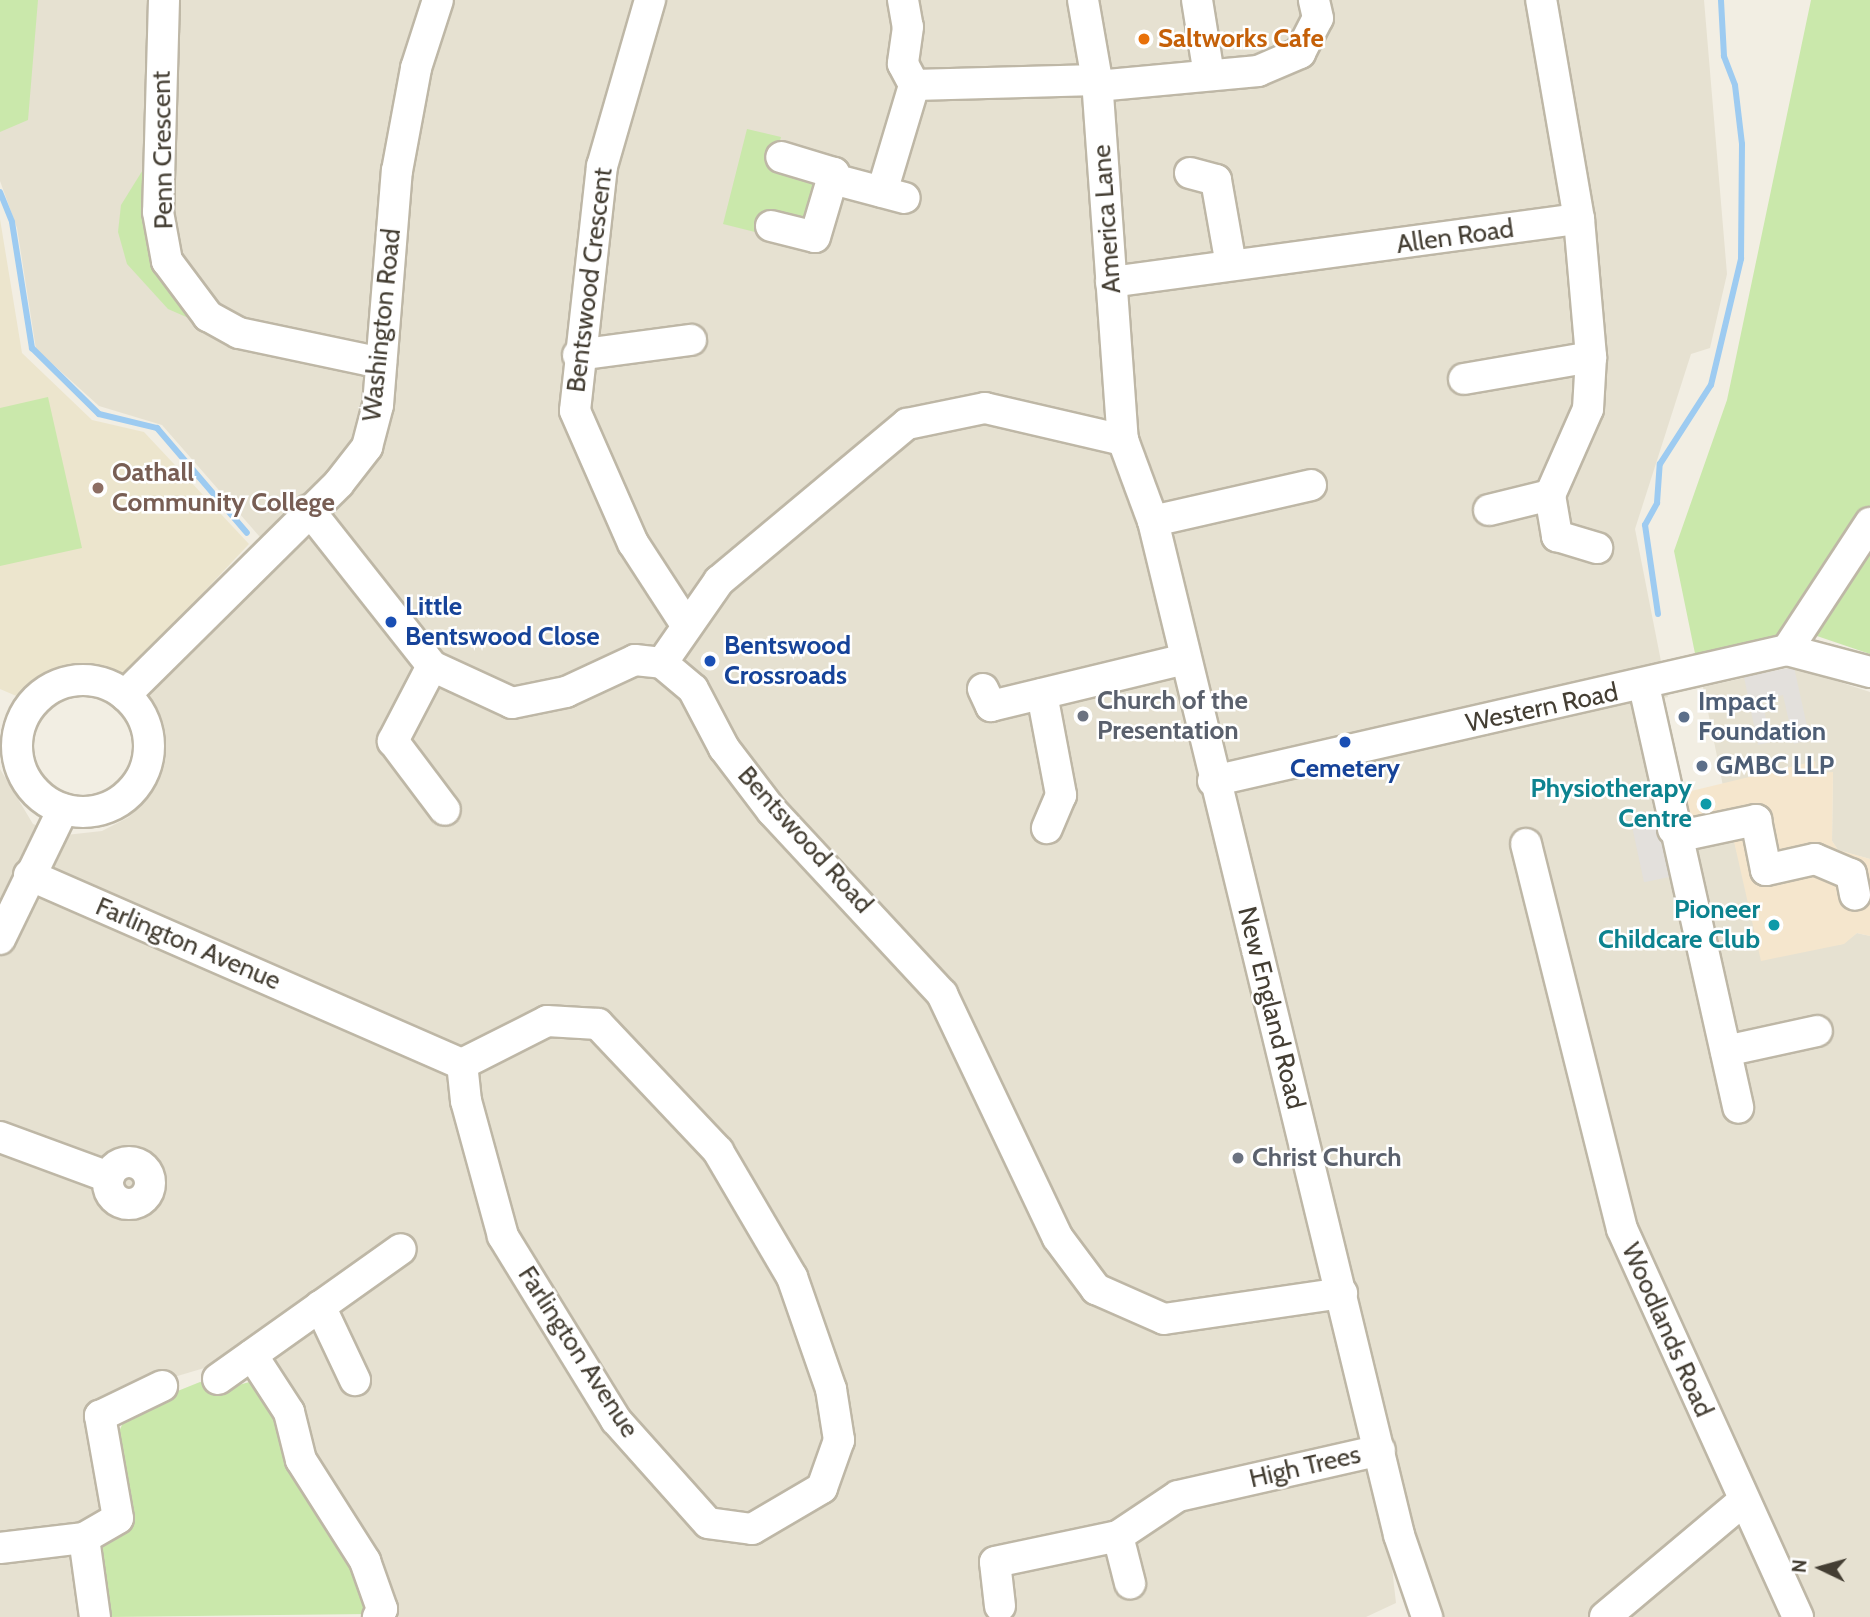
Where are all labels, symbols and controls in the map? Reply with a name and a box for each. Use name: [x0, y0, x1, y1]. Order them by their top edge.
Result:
place label: Saltworks Cafe: [1158, 23, 1324, 55]
marker: Saltworks Cafe: [1136, 31, 1152, 47]
street label: Penn Crescent: [146, 70, 180, 230]
street label: America Lane: [1086, 143, 1128, 295]
street label: Bentswood Crescent: [561, 166, 619, 394]
street label: Allen Road: [1394, 213, 1516, 261]
street label: Washington Road: [356, 227, 408, 423]
place label: Oathall Community College: [112, 457, 335, 518]
marker: Oathall Community College: [90, 480, 106, 496]
place label: Little Bentswood Close: [405, 591, 600, 652]
marker: Little Bentswood Close: [383, 614, 399, 630]
place label: Bentswood Crossroads: [724, 630, 851, 692]
marker: Bentswood Crossroads: [702, 653, 718, 669]
street label: Western Road: [1463, 677, 1621, 739]
place label: Church of the Presentation: [1097, 685, 1248, 746]
place label: Impact Foundation: [1698, 686, 1826, 748]
marker: Church of the Presentation: [1075, 708, 1091, 724]
marker: Impact Foundation: [1676, 709, 1692, 725]
marker: Cemetery: [1337, 734, 1353, 750]
place label: GMBC LLP: [1716, 750, 1834, 782]
place label: Cemetery: [1290, 753, 1400, 785]
marker: GMBC LLP: [1694, 758, 1710, 774]
street label: Bentswood Road: [731, 760, 879, 920]
place label: Physiotherapy Centre: [1530, 773, 1692, 834]
marker: Physiotherapy Centre: [1698, 796, 1714, 812]
street label: Farlington Avenue: [91, 891, 285, 997]
place label: Pioneer Childcare Club: [1598, 894, 1760, 956]
street label: New England Road: [1231, 904, 1311, 1112]
marker: Pioneer Childcare Club: [1766, 917, 1782, 933]
place label: Christ Church: [1252, 1142, 1402, 1174]
marker: Christ Church: [1230, 1150, 1246, 1166]
street label: Woodlands Road: [1615, 1238, 1719, 1422]
street label: Farlington Avenue: [511, 1261, 645, 1443]
street label: High Trees: [1246, 1439, 1364, 1495]
north arrow: [1786, 1533, 1856, 1603]
text: N: [1788, 1558, 1812, 1574]

